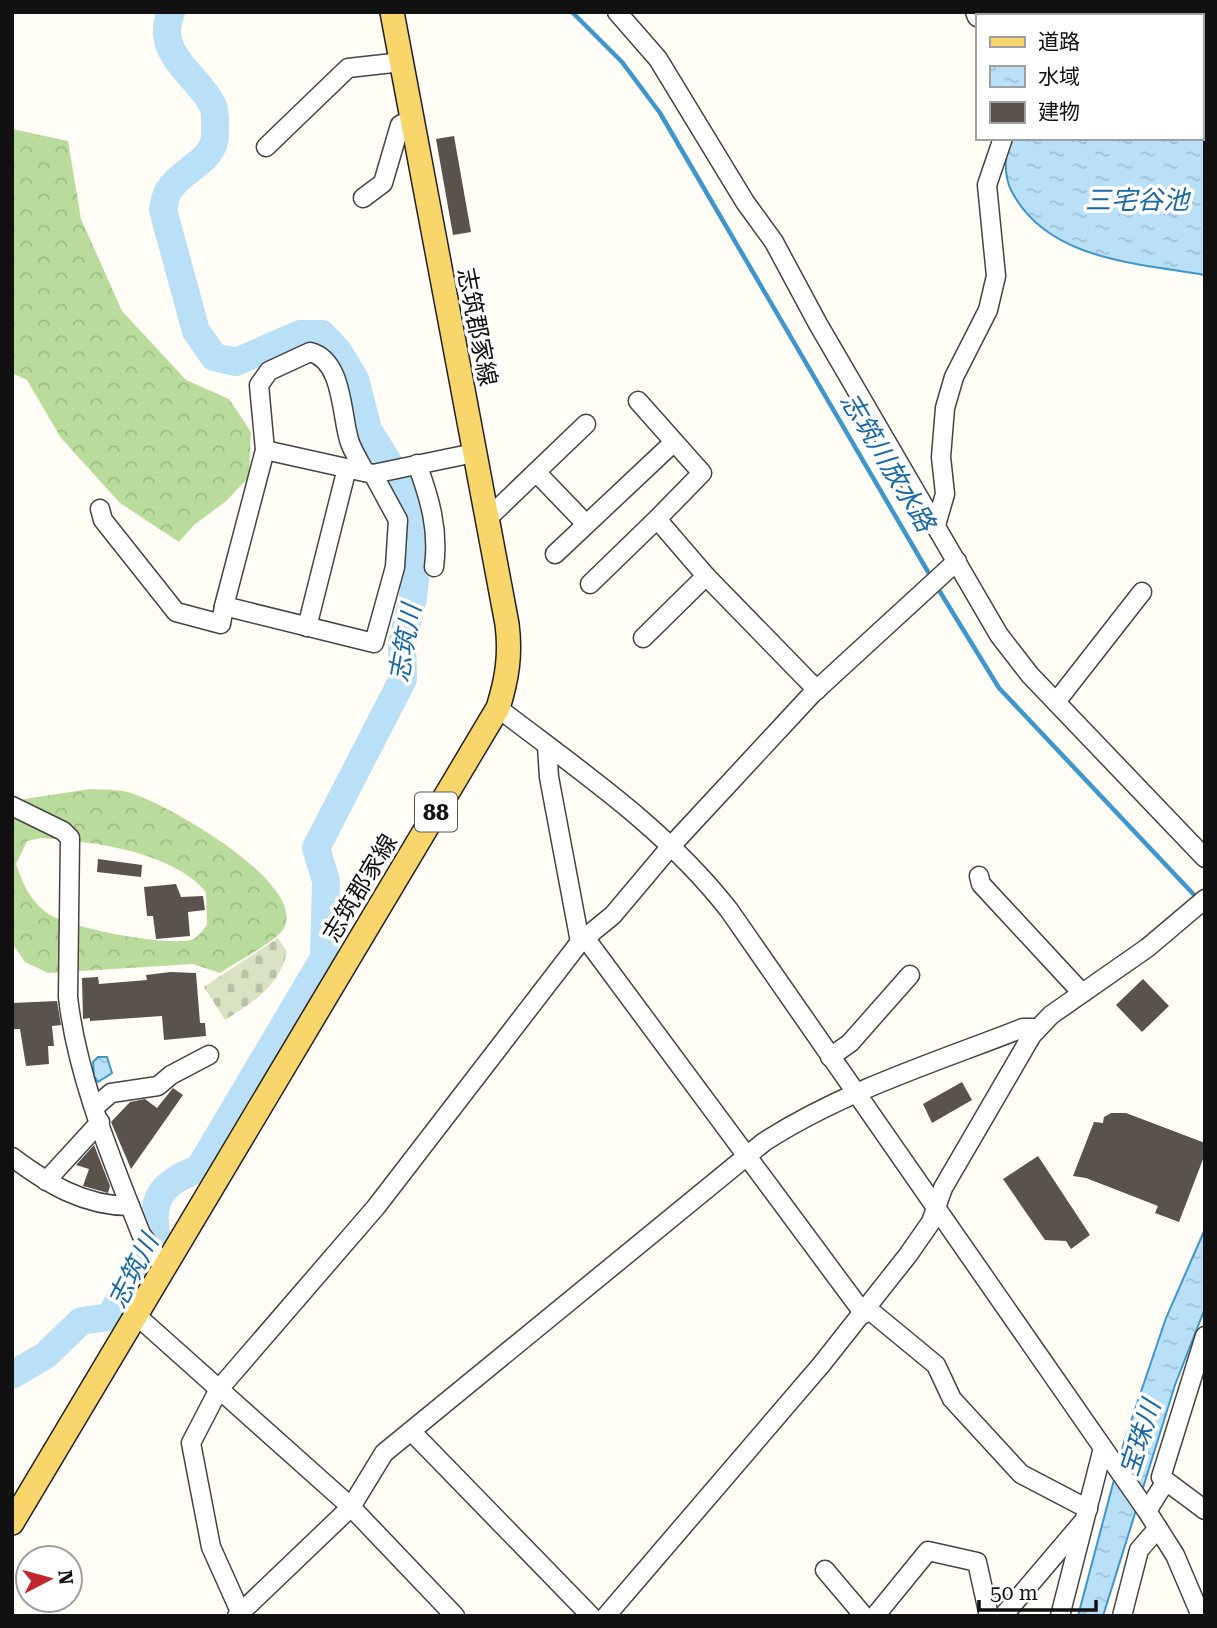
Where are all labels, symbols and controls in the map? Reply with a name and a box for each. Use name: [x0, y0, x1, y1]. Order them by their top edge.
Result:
legend: [976, 14, 1203, 140]
text: 道路: [1038, 30, 1080, 54]
text: 水域: [1038, 65, 1080, 89]
text: 建物: [1038, 100, 1080, 124]
water label: 三宅谷池: [1085, 185, 1192, 215]
street label: 志筑郡家線: [452, 265, 502, 389]
water label: 志筑川放水路: [835, 387, 942, 538]
water label: 志筑川: [383, 599, 427, 684]
road number: 88: [415, 792, 457, 832]
street label: 志筑郡家線: [317, 829, 403, 947]
water label: 志筑川: [102, 1227, 165, 1313]
water label: 宝珠川: [1114, 1393, 1167, 1480]
north arrow: [14, 1544, 84, 1614]
scale bar: [979, 1568, 1096, 1612]
text: N: [53, 1569, 78, 1586]
text: 50 m: [990, 1581, 1038, 1605]

